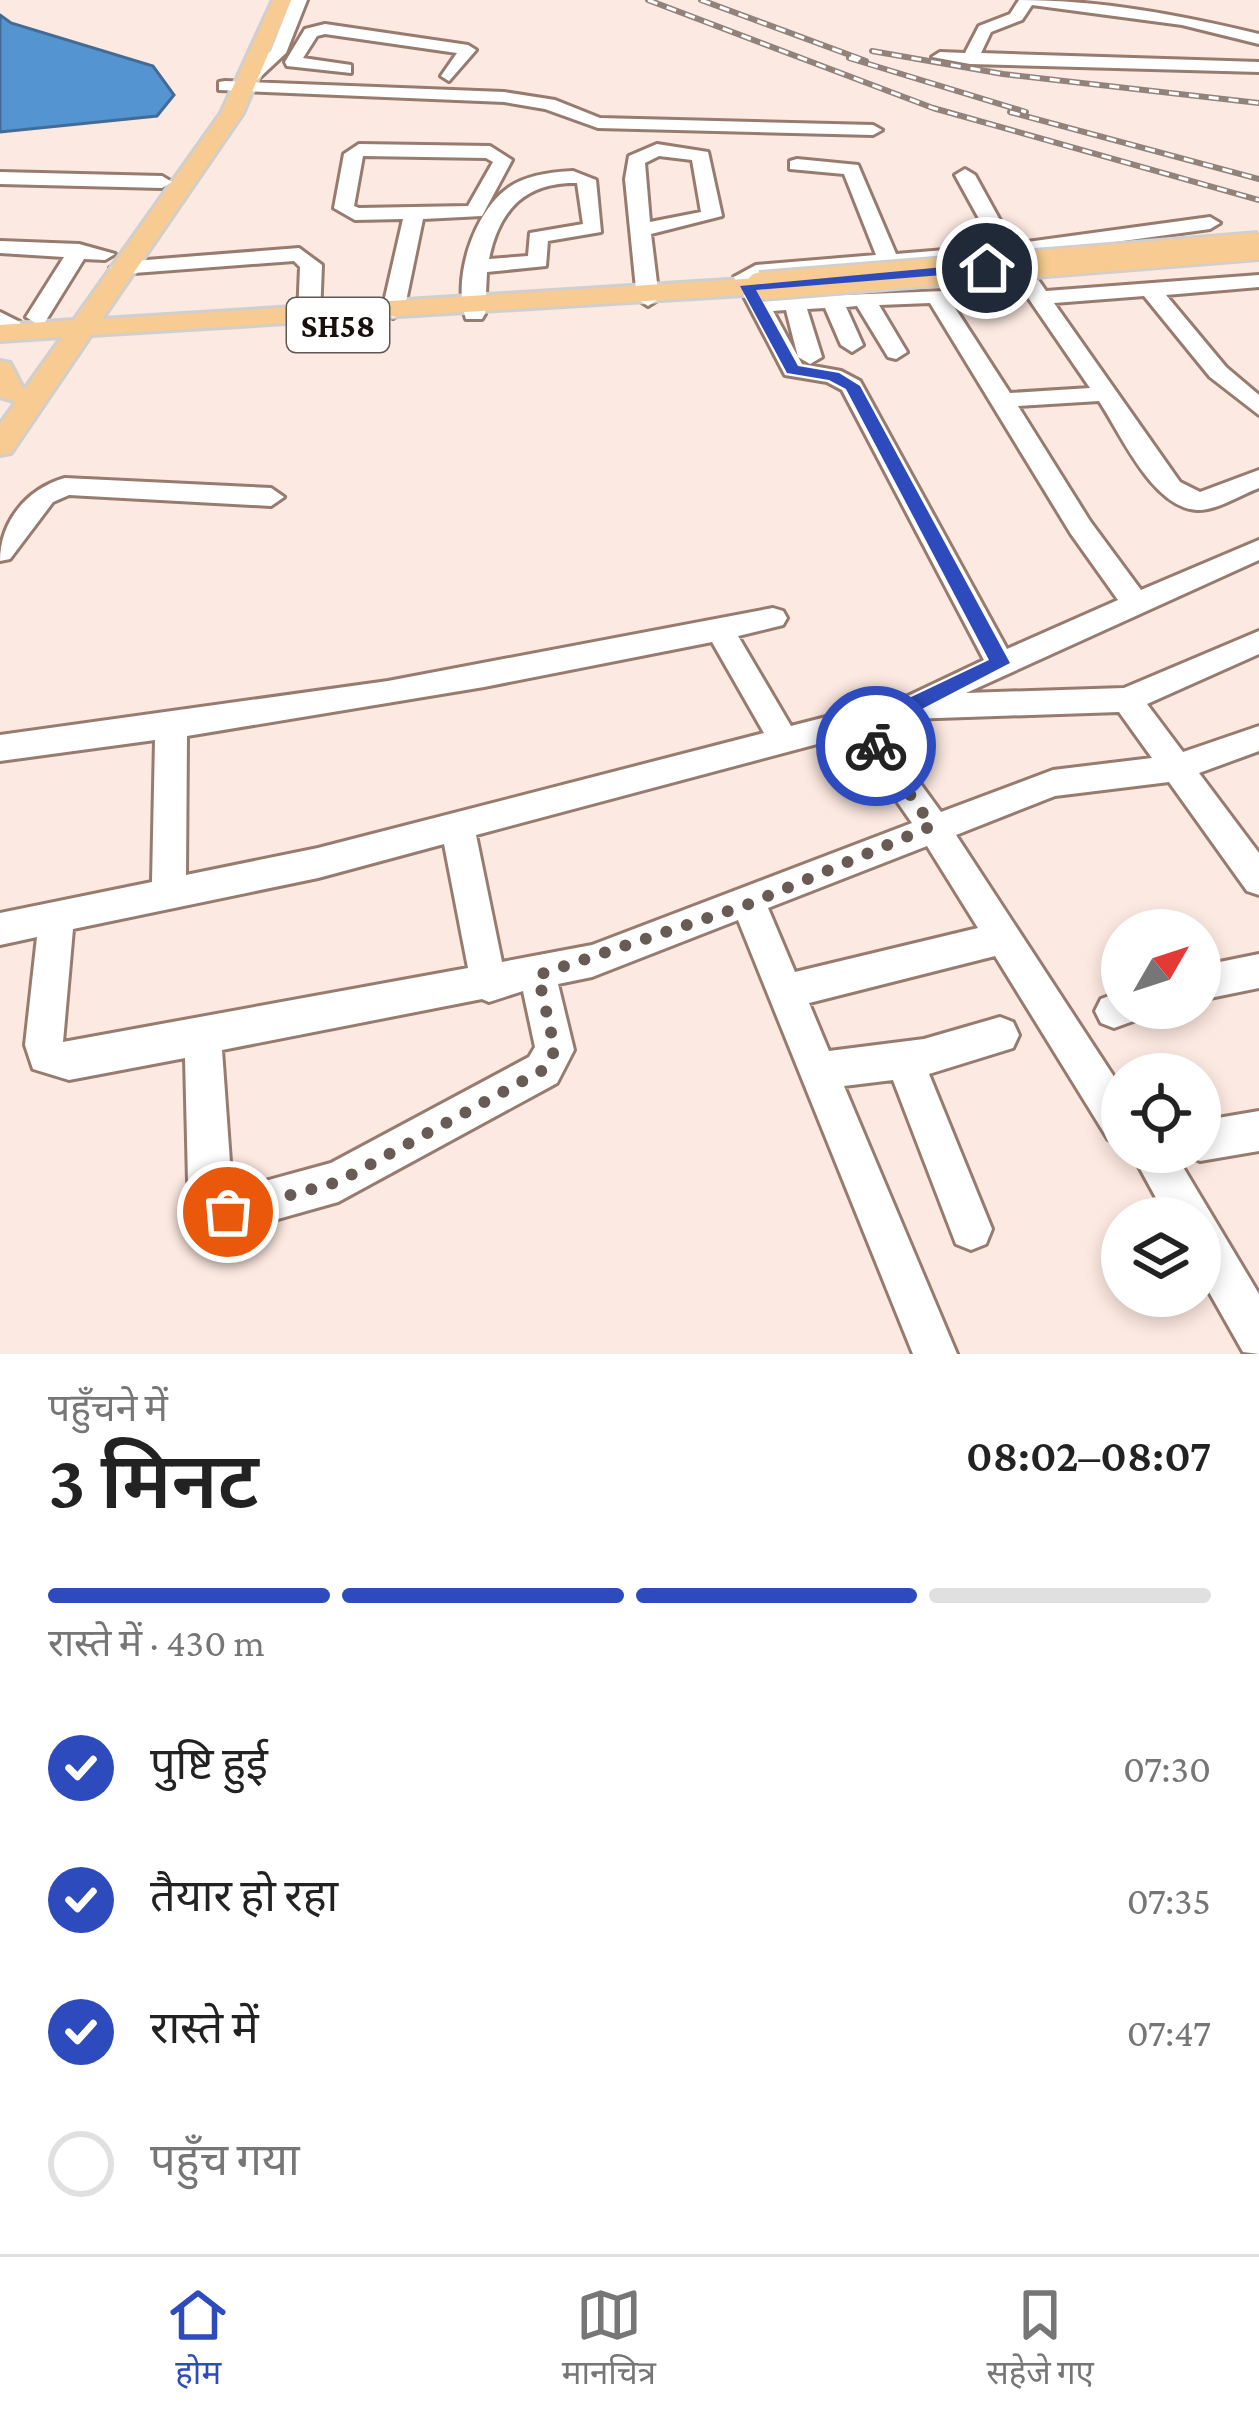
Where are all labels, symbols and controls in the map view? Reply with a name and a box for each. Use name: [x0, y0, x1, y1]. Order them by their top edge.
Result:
pin: [936, 217, 1038, 319]
icon: home: [954, 235, 1020, 301]
road number: SH58: [287, 298, 389, 352]
courier: [816, 686, 936, 806]
icon: bike: [843, 713, 909, 779]
north arrow: [1101, 909, 1221, 1029]
map controls: [1101, 909, 1221, 1317]
button: locate: [1101, 1053, 1221, 1173]
pin: [177, 1161, 279, 1263]
icon: bag: [195, 1179, 261, 1245]
button: layers: [1101, 1197, 1221, 1317]
text: पहुँचने में: [48, 1386, 168, 1429]
text: 08:02–08:07: [966, 1431, 1211, 1481]
text: 3 मिनट: [48, 1438, 259, 1525]
text: रास्ते में · 430 m: [48, 1621, 265, 1664]
icon: check: [48, 1735, 114, 1801]
text: पुष्टि हुई: [150, 1739, 268, 1789]
text: 07:30: [1123, 1747, 1211, 1790]
icon: check: [48, 1867, 114, 1933]
text: तैयार हो रहा: [150, 1871, 338, 1921]
text: 07:35: [1127, 1879, 1211, 1922]
icon: check: [48, 1999, 114, 2065]
text: रास्ते में: [150, 2003, 259, 2053]
text: 07:47: [1127, 2011, 1211, 2054]
text: पहुँच गया: [150, 2135, 300, 2185]
tab: होम: [165, 2282, 231, 2397]
tab: मानचित्र: [562, 2282, 656, 2397]
tab: सहेजे गए: [986, 2282, 1094, 2397]

